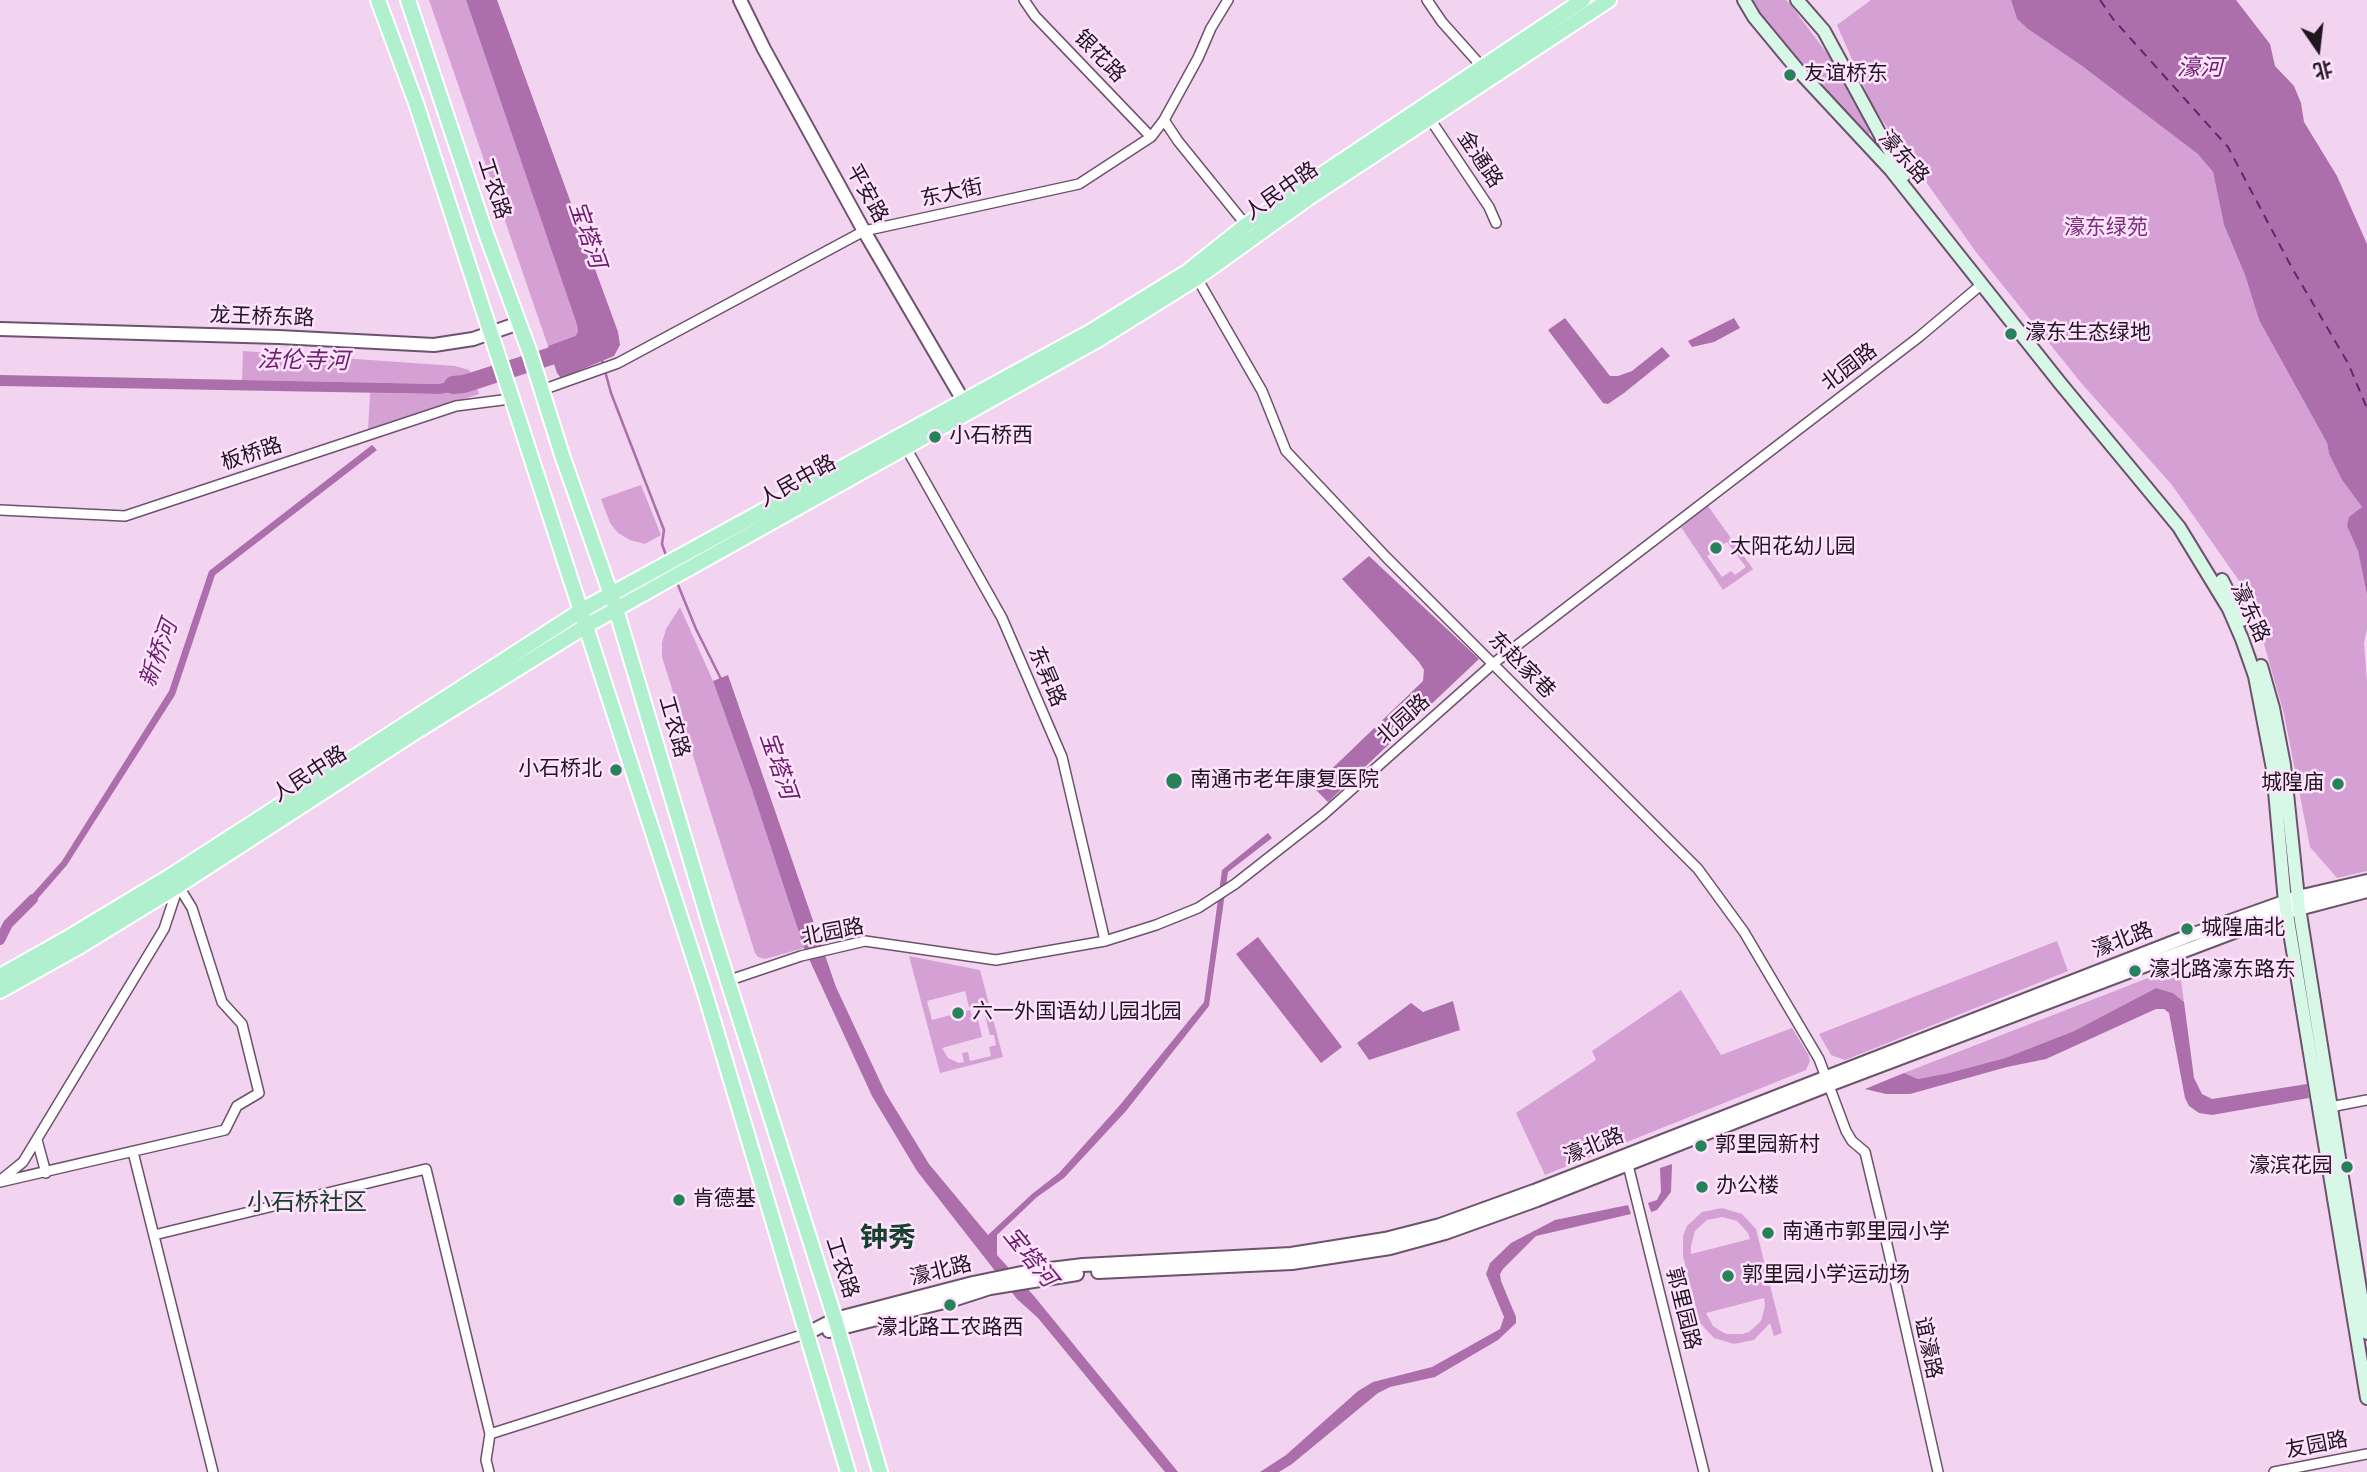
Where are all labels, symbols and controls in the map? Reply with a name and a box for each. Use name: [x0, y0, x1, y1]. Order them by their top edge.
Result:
north arrow: [2283, 14, 2353, 84]
street label: 银花路: [1068, 26, 1130, 88]
water label: 濠河: [2177, 55, 2223, 83]
text: 北: [2311, 56, 2335, 83]
place label: 友谊桥东: [1804, 62, 1888, 88]
marker: 友谊桥东: [1782, 67, 1798, 83]
street label: 濠东路: [1873, 126, 1933, 190]
street label: 金通路: [1451, 127, 1507, 193]
street label: 工农路: [471, 155, 515, 223]
street label: 人民中路: [1240, 158, 1324, 226]
street label: 平安路: [840, 160, 892, 228]
street label: 东大街: [919, 175, 985, 213]
water label: 宝塔河: [562, 198, 610, 272]
park label: 濠东绿苑: [2064, 216, 2148, 242]
street label: 龙王桥东路: [209, 304, 315, 332]
place label: 濠东生态绿地: [2025, 321, 2151, 347]
marker: 濠东生态绿地: [2003, 326, 2019, 342]
street label: 北园路: [1817, 339, 1883, 397]
water label: 法伦寺河: [257, 347, 349, 377]
place label: 小石桥西: [949, 424, 1033, 450]
marker: 小石桥西: [927, 429, 943, 445]
street label: 板桥路: [218, 433, 286, 477]
street label: 人民中路: [755, 451, 841, 513]
place label: 太阳花幼儿园: [1730, 535, 1856, 561]
marker: 太阳花幼儿园: [1708, 540, 1724, 556]
street label: 濠东路: [2224, 579, 2274, 647]
water label: 新桥河: [135, 617, 185, 691]
street label: 东赵家巷: [1482, 627, 1560, 705]
street label: 东昇路: [1022, 643, 1070, 711]
street label: 北园路: [1372, 690, 1436, 750]
street label: 工农路: [652, 693, 694, 761]
water label: 宝塔河: [753, 729, 801, 803]
street label: 人民中路: [268, 742, 352, 808]
place label: 小石桥北: [518, 757, 602, 783]
marker: 小石桥北: [608, 762, 624, 778]
place label: 南通市老年康复医院: [1190, 768, 1379, 794]
marker: 南通市老年康复医院: [1164, 771, 1184, 791]
place label: 城隍庙: [2261, 771, 2324, 797]
marker: 城隍庙: [2330, 776, 2346, 792]
street label: 北园路: [800, 915, 866, 951]
place label: 城隍庙北: [2201, 916, 2285, 942]
street label: 濠北路: [2089, 918, 2157, 964]
marker: 城隍庙北: [2179, 921, 2195, 937]
place label: 濠北路濠东路东: [2149, 958, 2296, 984]
marker: 濠北路濠东路东: [2127, 963, 2143, 979]
place label: 六一外国语幼儿园北园: [972, 1000, 1182, 1026]
marker: 六一外国语幼儿园北园: [950, 1005, 966, 1021]
street label: 濠北路: [1560, 1124, 1628, 1170]
place label: 郭里园新村: [1715, 1133, 1820, 1159]
marker: 郭里园新村: [1693, 1138, 1709, 1154]
place label: 濠滨花园: [2249, 1154, 2333, 1180]
marker: 濠滨花园: [2339, 1159, 2355, 1175]
place label: 办公楼: [1716, 1174, 1779, 1200]
marker: 办公楼: [1694, 1179, 1710, 1195]
place label: 肯德基: [693, 1187, 756, 1213]
district label: 小石桥社区: [247, 1190, 367, 1218]
marker: 肯德基: [671, 1192, 687, 1208]
place label: 南通市郭里园小学: [1782, 1220, 1950, 1246]
district label: 钟秀: [860, 1223, 916, 1257]
water label: 宝塔河: [997, 1223, 1061, 1293]
marker: 南通市郭里园小学: [1760, 1225, 1776, 1241]
street label: 工农路: [819, 1234, 863, 1302]
street label: 濠北路: [907, 1252, 975, 1292]
place label: 郭里园小学运动场: [1742, 1263, 1910, 1289]
street label: 郭里园路: [1660, 1265, 1704, 1353]
marker: 郭里园小学运动场: [1720, 1268, 1736, 1284]
marker: 濠北路工农路西: [942, 1297, 958, 1313]
street label: 谊濠路: [1908, 1315, 1946, 1381]
place label: 濠北路工农路西: [877, 1316, 1023, 1342]
street label: 友园路: [2284, 1428, 2350, 1464]

